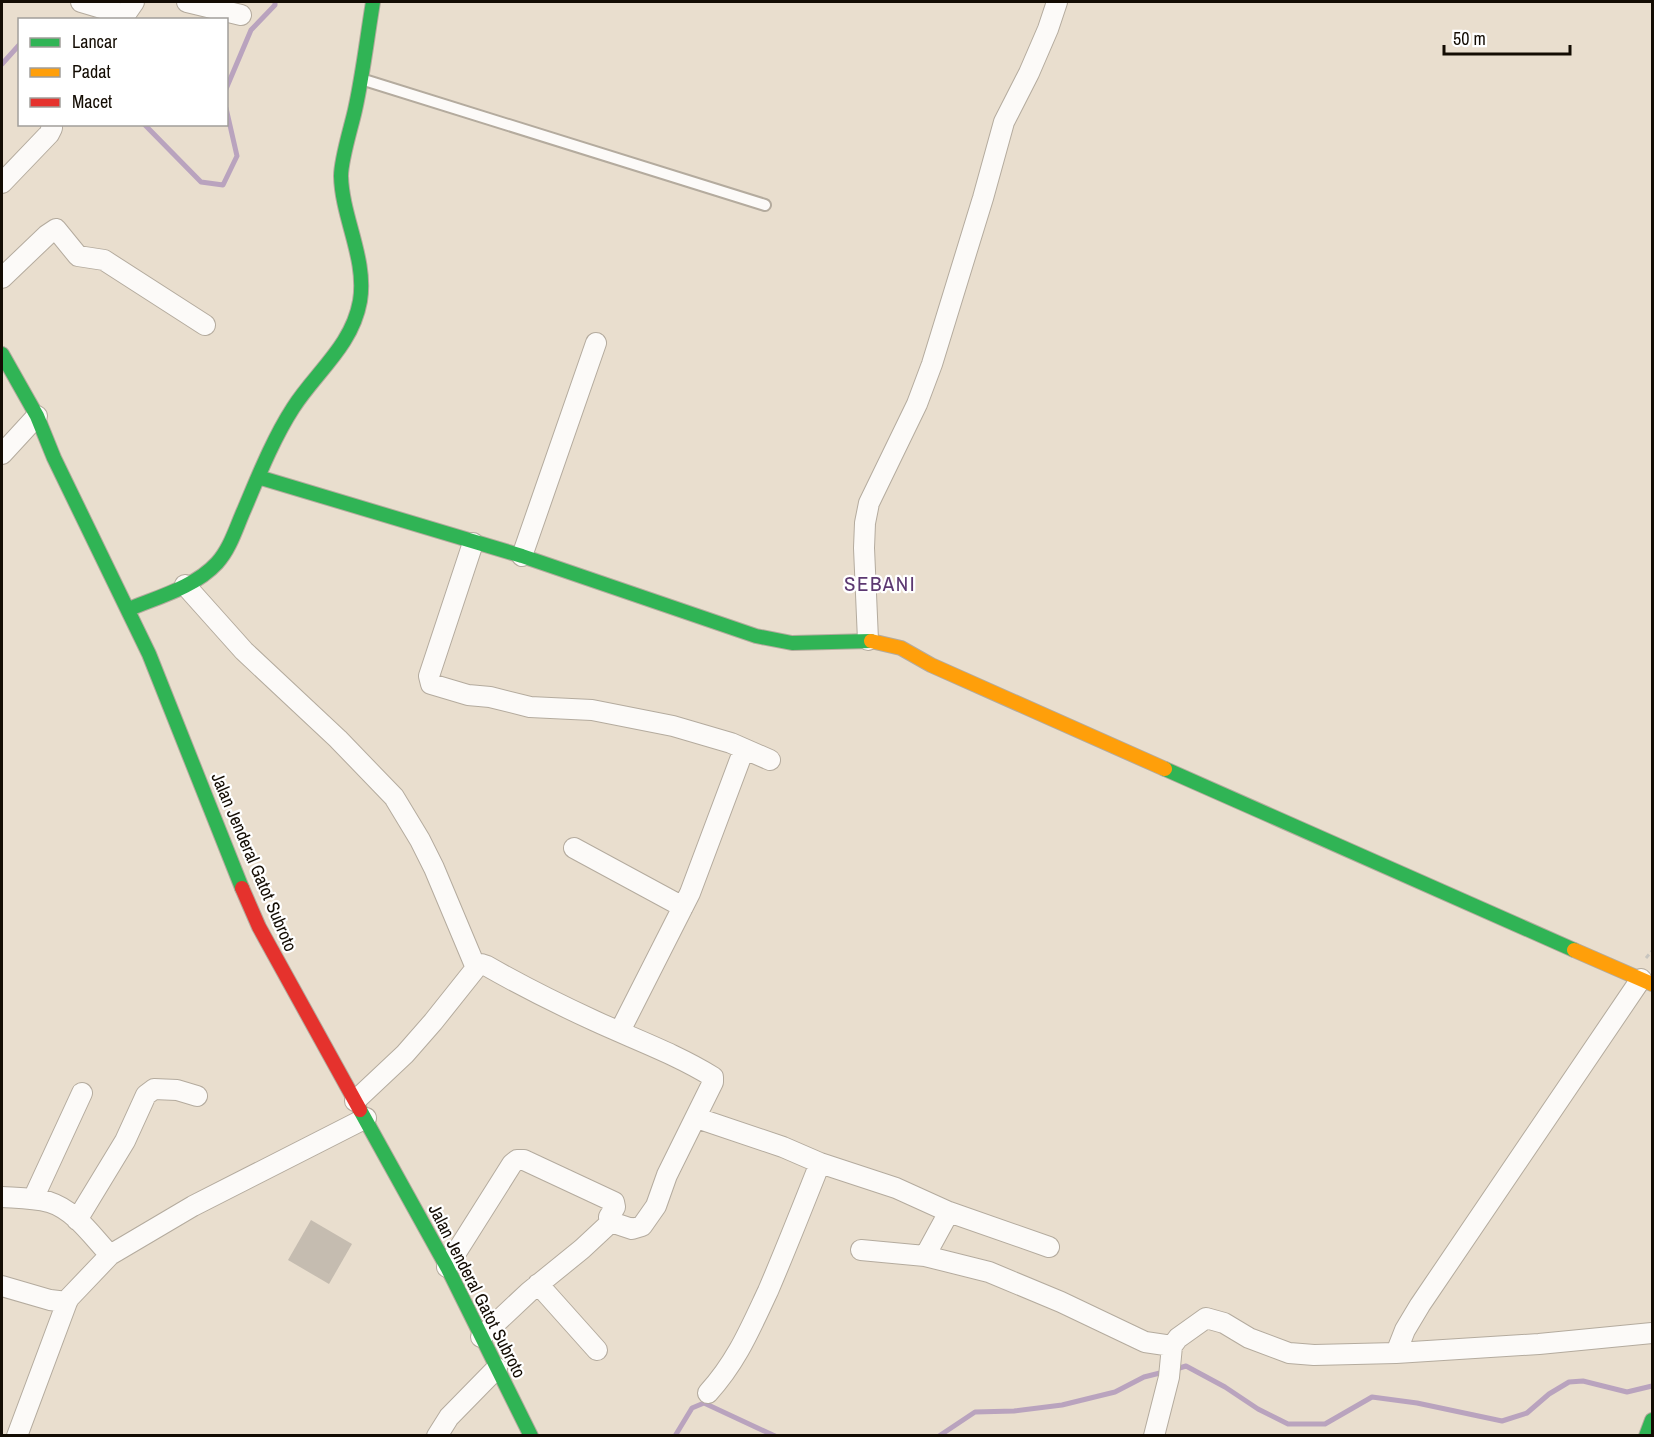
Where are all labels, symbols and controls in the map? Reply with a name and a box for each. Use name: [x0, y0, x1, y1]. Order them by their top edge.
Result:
legend: [18, 18, 228, 126]
scale bar: [1444, 18, 1570, 56]
text: 50 m: [1453, 26, 1486, 51]
text: Lancar: [72, 29, 117, 54]
text: Padat: [72, 59, 111, 84]
text: Macet: [72, 89, 112, 114]
district label: SEBANI: [844, 569, 916, 598]
street label: Jalan Jenderal Gatot Subroto: [205, 769, 303, 955]
street label: Jalan Jenderal Gatot Subroto: [423, 1200, 532, 1382]

